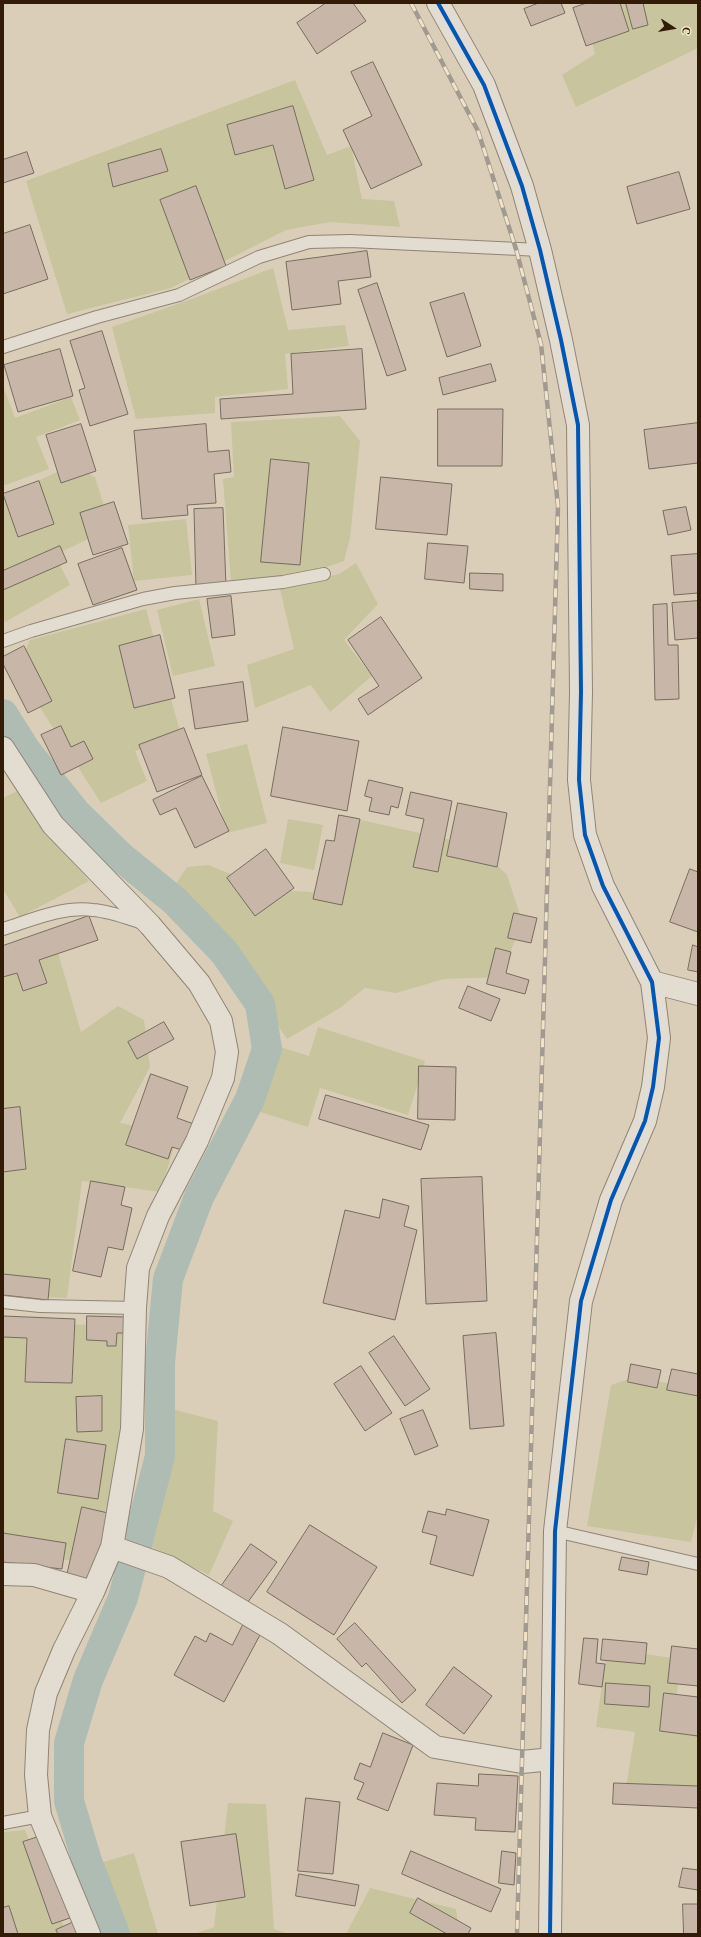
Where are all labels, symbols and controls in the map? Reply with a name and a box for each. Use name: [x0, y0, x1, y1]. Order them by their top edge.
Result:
north arrow: [653, 8, 693, 48]
text: С: [677, 26, 693, 36]

